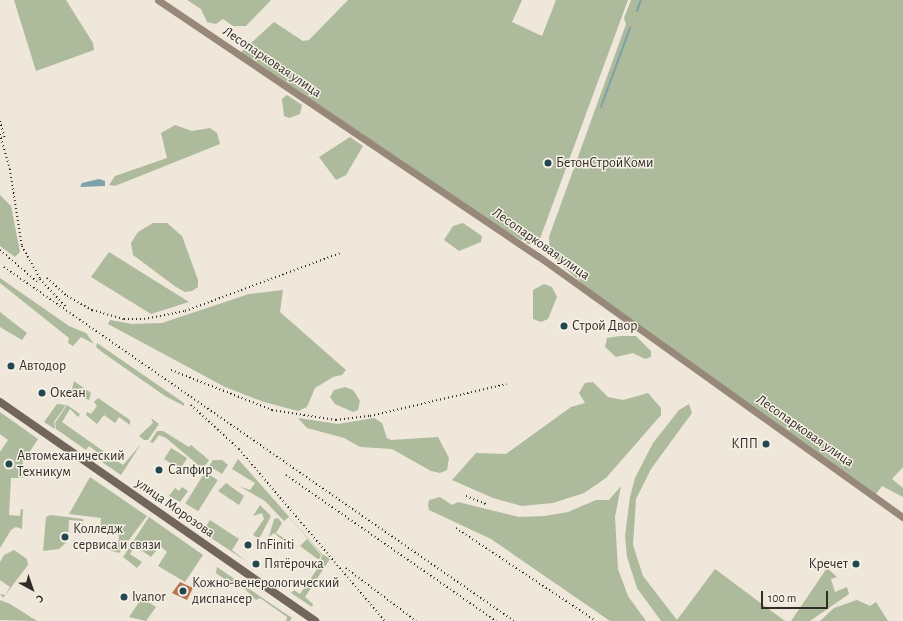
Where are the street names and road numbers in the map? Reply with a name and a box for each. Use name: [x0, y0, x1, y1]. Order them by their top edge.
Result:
street label: Лесопарковая улица: [220, 23, 324, 101]
street label: Лесопарковая улица: [489, 204, 593, 284]
street label: Лесопарковая улица: [753, 391, 857, 471]
street label: улица Морозова: [132, 475, 218, 541]

